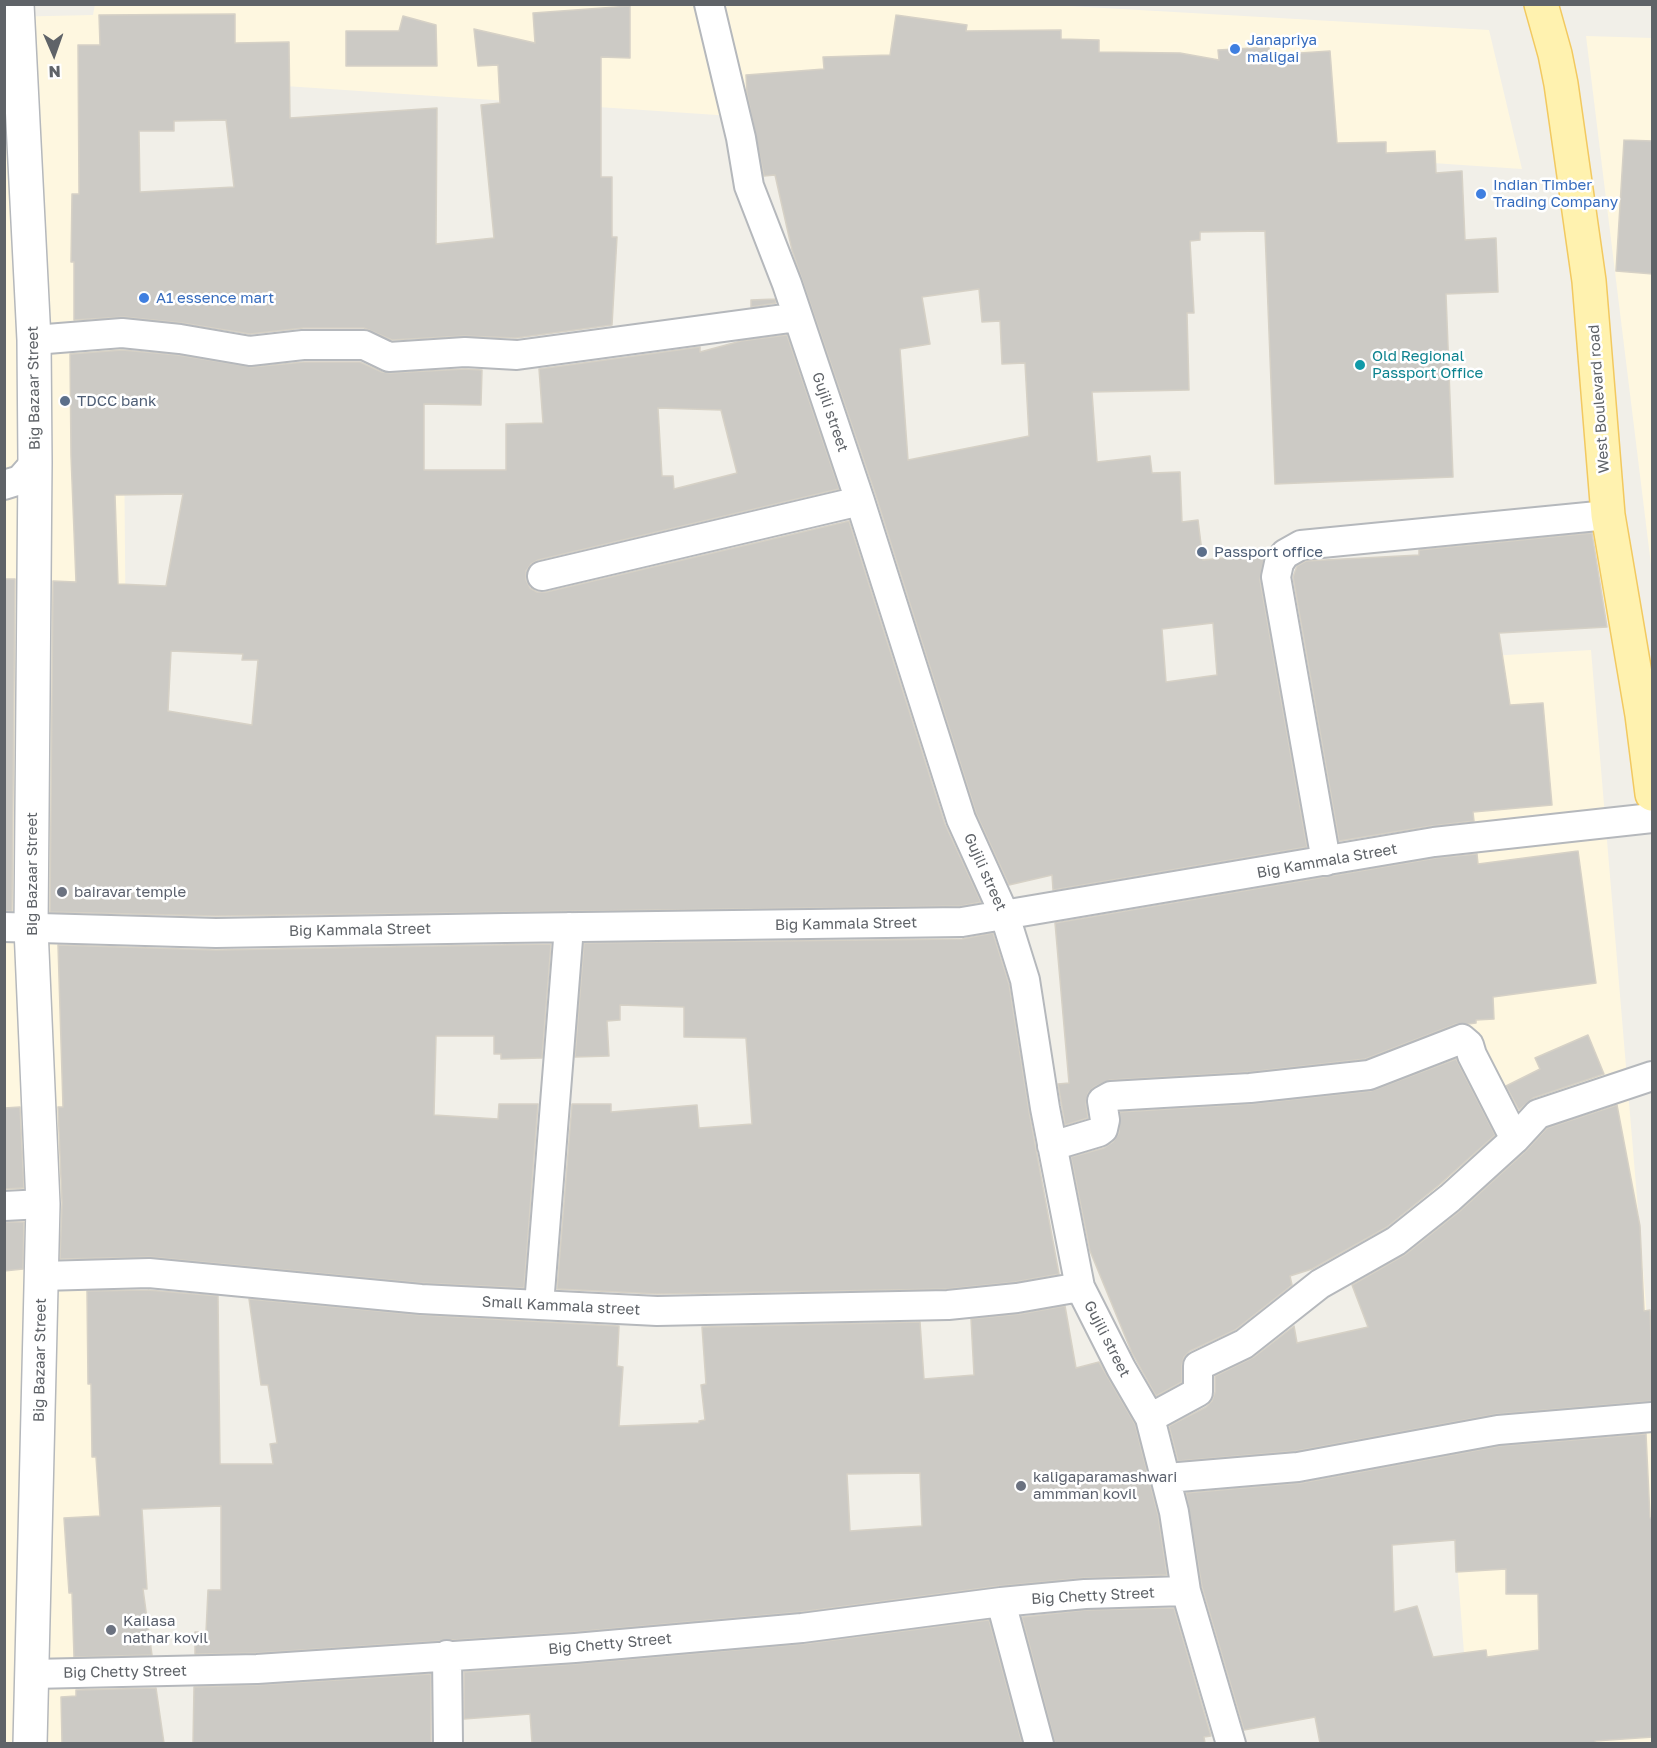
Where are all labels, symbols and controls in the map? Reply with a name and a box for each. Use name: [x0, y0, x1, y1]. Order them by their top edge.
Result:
north arrow: [24, 24, 84, 84]
place label: Janapriya maligai: [1247, 31, 1317, 66]
marker: Janapriya maligai: [1228, 42, 1242, 56]
text: N: [48, 62, 61, 82]
place label: Indian Timber Trading Company: [1493, 176, 1618, 211]
marker: Indian Timber Trading Company: [1474, 187, 1488, 201]
place label: A1 essence mart: [156, 289, 274, 307]
marker: A1 essence mart: [137, 291, 151, 305]
street label: West Boulevard road: [1585, 324, 1613, 474]
street label: Big Bazaar Street: [24, 326, 44, 450]
place label: Old Regional Passport Office: [1372, 347, 1483, 382]
marker: Old Regional Passport Office: [1353, 358, 1367, 372]
street label: Gujili street: [808, 370, 852, 454]
place label: TDCC bank: [77, 392, 156, 410]
marker: TDCC bank: [58, 394, 72, 408]
place label: Passport office: [1214, 543, 1323, 561]
marker: Passport office: [1195, 545, 1209, 559]
street label: Big Bazaar Street: [23, 812, 41, 936]
street label: Gujili street: [960, 830, 1010, 914]
street label: Big Kammala Street: [1255, 840, 1399, 882]
place label: bairavar temple: [74, 883, 186, 901]
marker: bairavar temple: [55, 885, 69, 899]
street label: Big Kammala Street: [775, 914, 917, 934]
street label: Big Kammala Street: [289, 920, 431, 940]
street label: Small Kammala street: [481, 1293, 641, 1319]
street label: Big Bazaar Street: [30, 1298, 50, 1422]
street label: Gujili street: [1080, 1298, 1134, 1380]
place label: kaligaparamashwari ammman kovil: [1033, 1468, 1177, 1503]
marker: kaligaparamashwari ammman kovil: [1014, 1479, 1028, 1493]
street label: Big Chetty Street: [1031, 1584, 1155, 1608]
place label: Kailasa nathar kovil: [123, 1612, 208, 1647]
marker: Kailasa nathar kovil: [104, 1623, 118, 1637]
street label: Big Chetty Street: [548, 1630, 672, 1658]
street label: Big Chetty Street: [63, 1662, 187, 1682]

